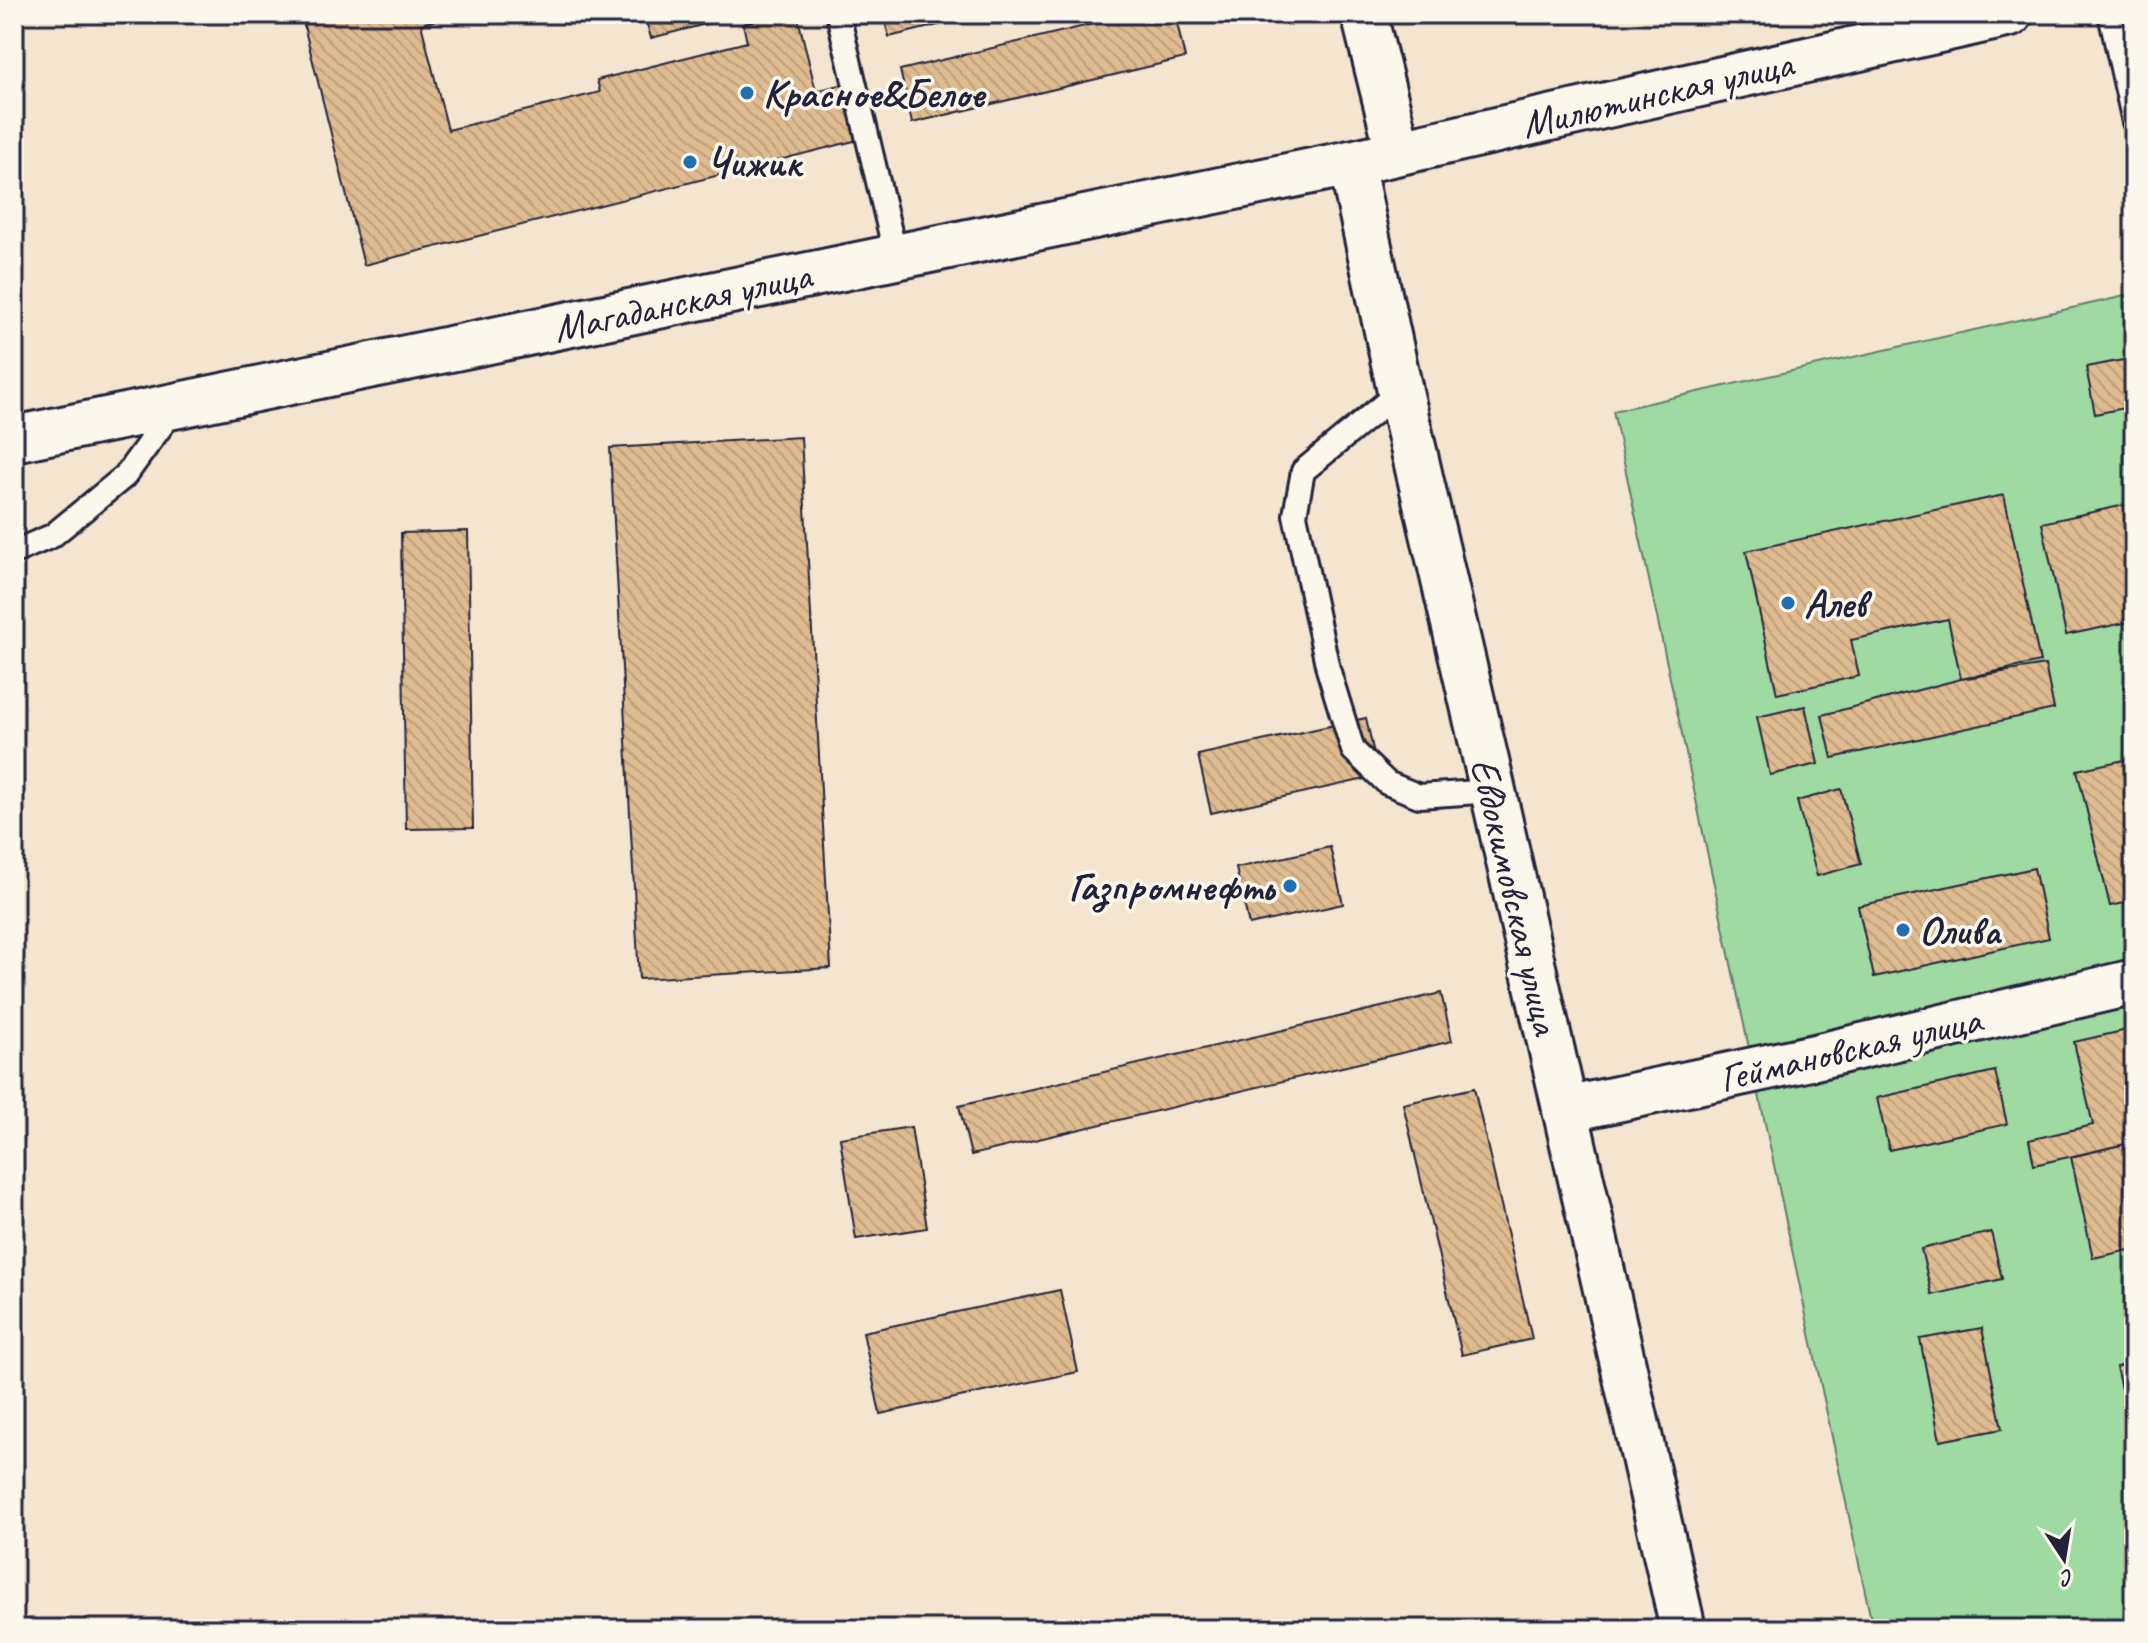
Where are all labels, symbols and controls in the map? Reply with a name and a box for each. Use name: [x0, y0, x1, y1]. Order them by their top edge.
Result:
street label: Милютинская улица: [1517, 38, 1800, 149]
place label: Красное&Белое: [763, 69, 987, 119]
marker: Красное&Белое: [738, 84, 756, 102]
place label: Чижик: [706, 138, 804, 188]
marker: Чижик: [681, 153, 699, 171]
street label: Магаданская улица: [549, 250, 818, 354]
place label: Алев: [1804, 579, 1873, 629]
marker: Алев: [1779, 594, 1797, 612]
street label: Евдокимовская улица: [1459, 754, 1572, 1042]
place label: Газпромнефть: [1068, 862, 1277, 913]
marker: Газпромнефть: [1281, 877, 1299, 895]
place label: Олива: [1919, 906, 2002, 956]
marker: Олива: [1894, 921, 1912, 939]
street label: Геймановская улица: [1714, 994, 1989, 1103]
north arrow: [2024, 1519, 2104, 1599]
text: С: [2057, 1563, 2076, 1593]

